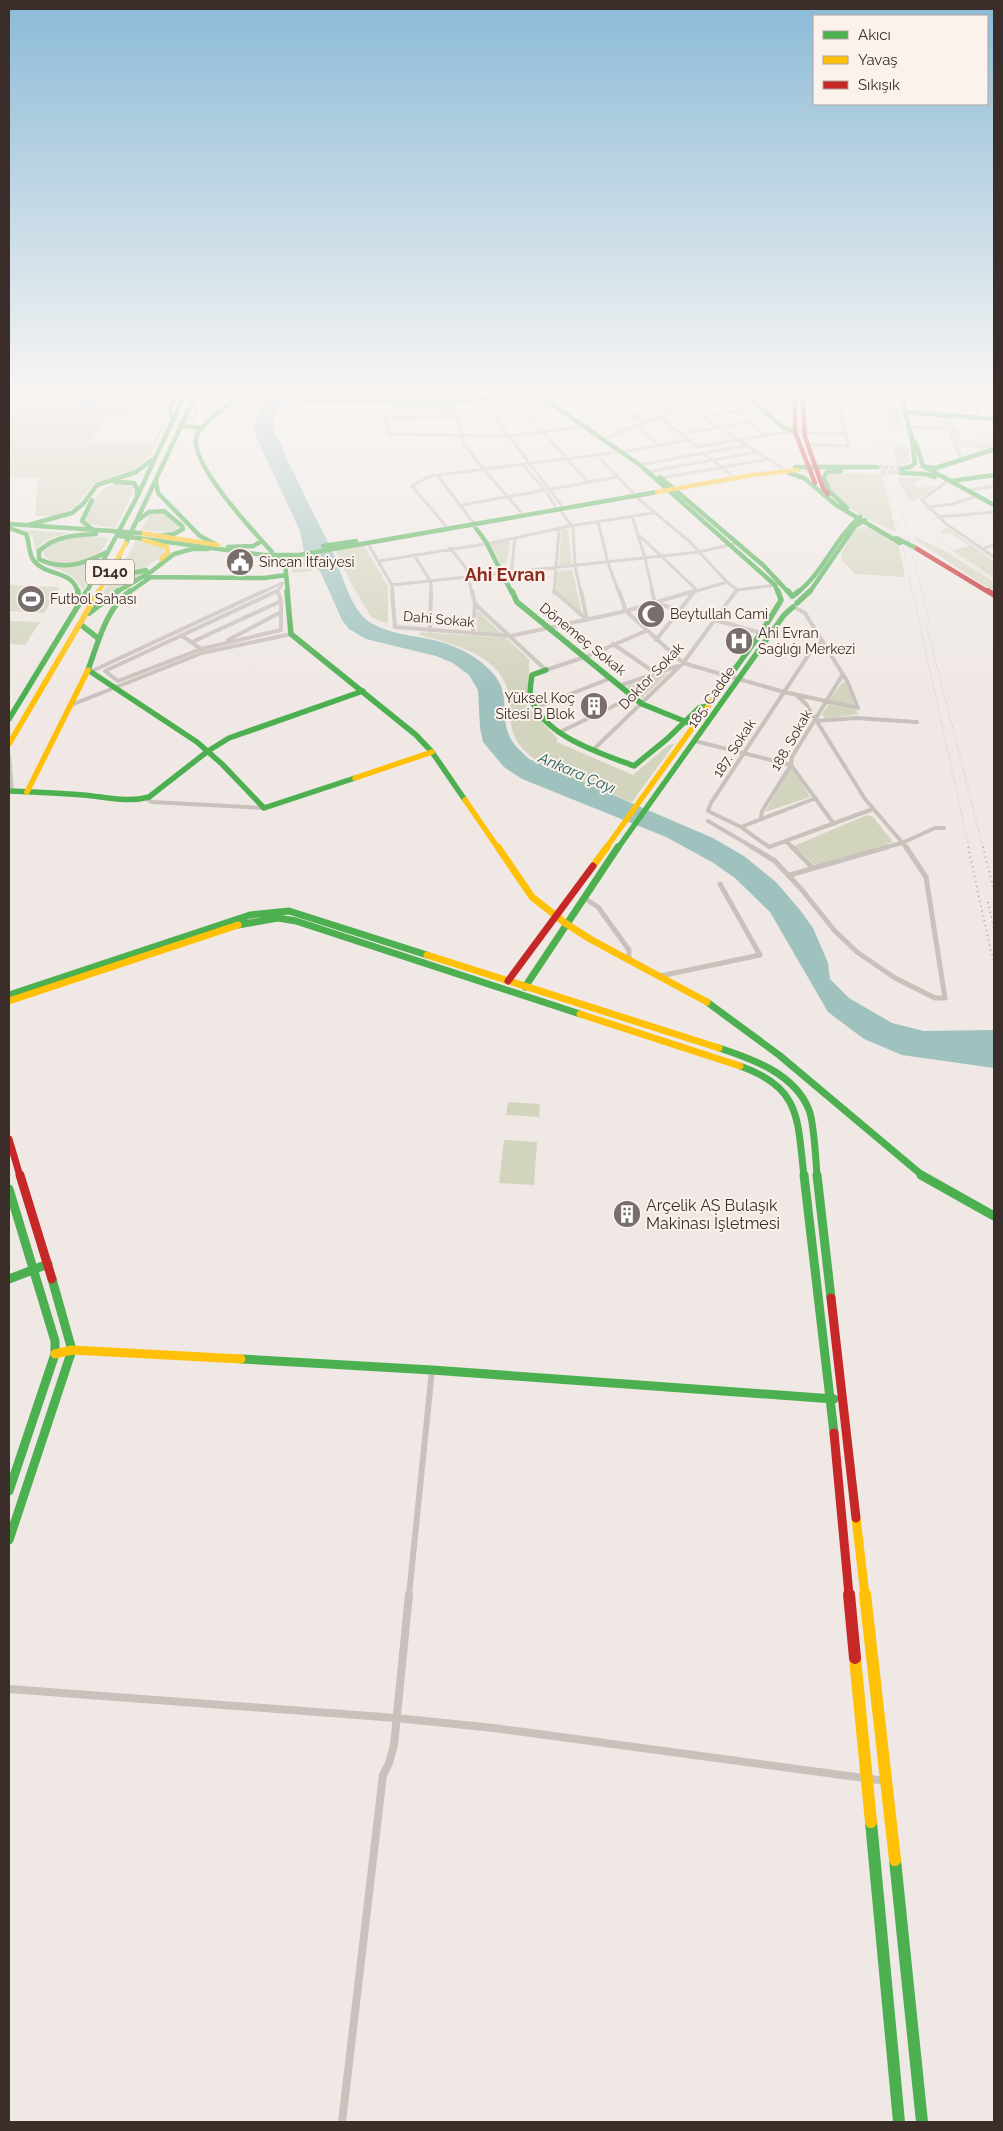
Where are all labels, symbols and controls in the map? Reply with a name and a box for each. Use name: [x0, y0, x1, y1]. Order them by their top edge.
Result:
legend: [813, 15, 988, 105]
text: Akıcı: [858, 26, 891, 44]
text: Yavaş: [858, 51, 898, 69]
text: Sıkışık: [858, 76, 900, 94]
public building icon: Sincan İtfaiyesi: [225, 547, 255, 577]
place label: Sincan İtfaiyesi: [259, 552, 354, 570]
road number: D140: [86, 560, 134, 584]
district label: Ahi Evran: [465, 564, 545, 585]
sports icon: Futbol Sahası: [16, 584, 46, 614]
place label: Futbol Sahası: [50, 591, 136, 607]
street label: Dönemeç Sokak: [537, 599, 630, 679]
mosque icon: Beytullah Cami: [636, 599, 666, 629]
place label: Beytullah Cami: [670, 606, 768, 622]
street label: Dahi Sokak: [403, 608, 476, 630]
place label: Ahi Evran Sağlığı Merkezi: [758, 625, 855, 657]
hospital icon: Ahi Evran Sağlığı Merkezi: [724, 626, 754, 656]
street label: Doktor Sokak: [615, 639, 687, 713]
street label: 185. Cadde: [684, 663, 738, 731]
place label: Yüksel Koç Sitesi B Blok: [496, 690, 576, 722]
building icon: Yüksel Koç Sitesi B Blok: [579, 691, 609, 721]
street label: 188. Sokak: [767, 706, 815, 773]
street label: 187. Sokak: [709, 715, 759, 780]
water label: Ankara Çayı: [535, 748, 618, 797]
place label: Arçelik AŞ Bulaşık Makinası İşletmesi: [646, 1196, 780, 1233]
building icon: Arçelik AŞ Bulaşık Makinası İşletmesi: [612, 1199, 642, 1229]

